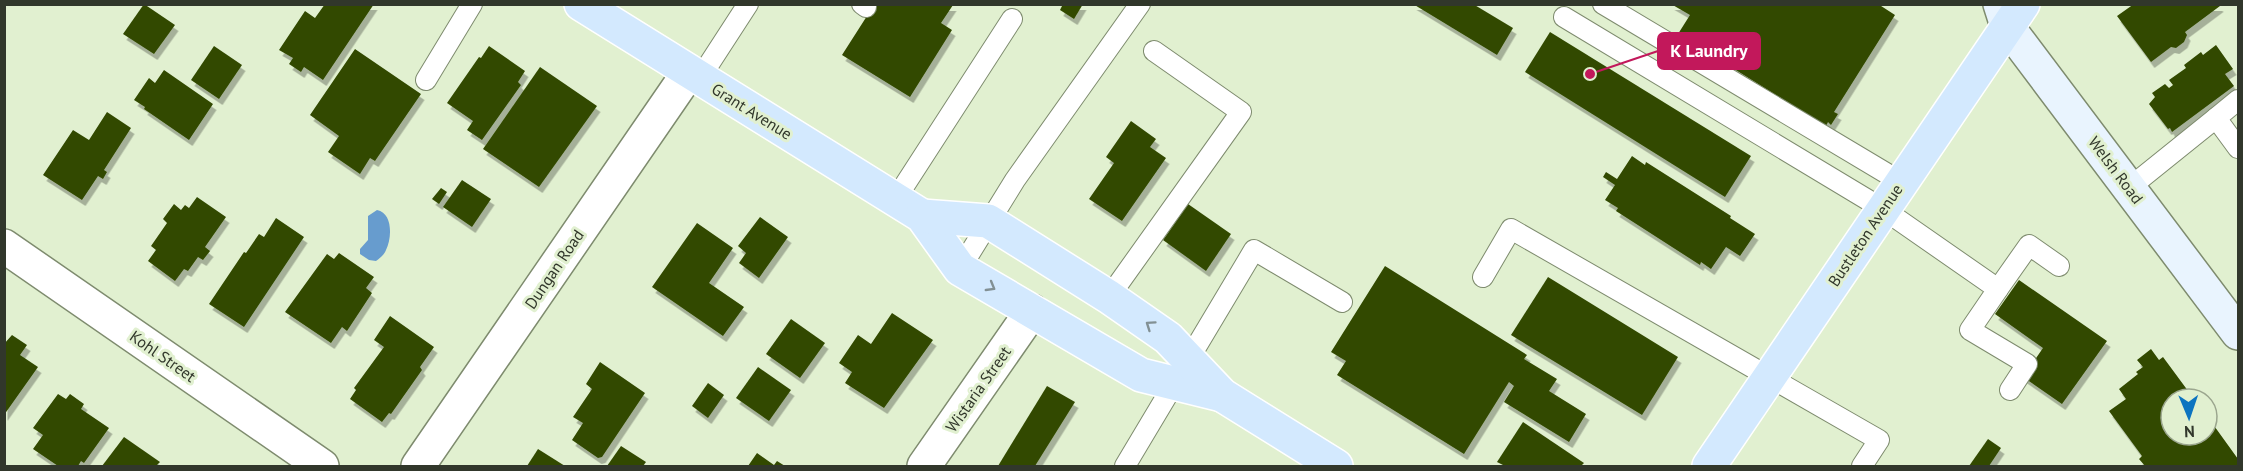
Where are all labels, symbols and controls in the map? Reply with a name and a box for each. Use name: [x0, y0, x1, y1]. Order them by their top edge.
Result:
callout: K Laundry: [1658, 33, 1760, 69]
text: K Laundry: [1670, 39, 1748, 62]
street label: Grant Avenue: [708, 78, 796, 144]
street label: Welsh Road: [2084, 132, 2148, 208]
street label: Bustleton Avenue: [1823, 180, 1907, 290]
street label: Dungan Road: [520, 226, 588, 312]
one-way arrow: [984, 280, 995, 292]
one-way arrow: [1145, 321, 1156, 332]
street label: Kohl Street: [126, 326, 200, 386]
street label: Wistaria Street: [941, 342, 1015, 436]
north arrow: [2159, 387, 2219, 447]
text: N: [2184, 422, 2195, 442]

